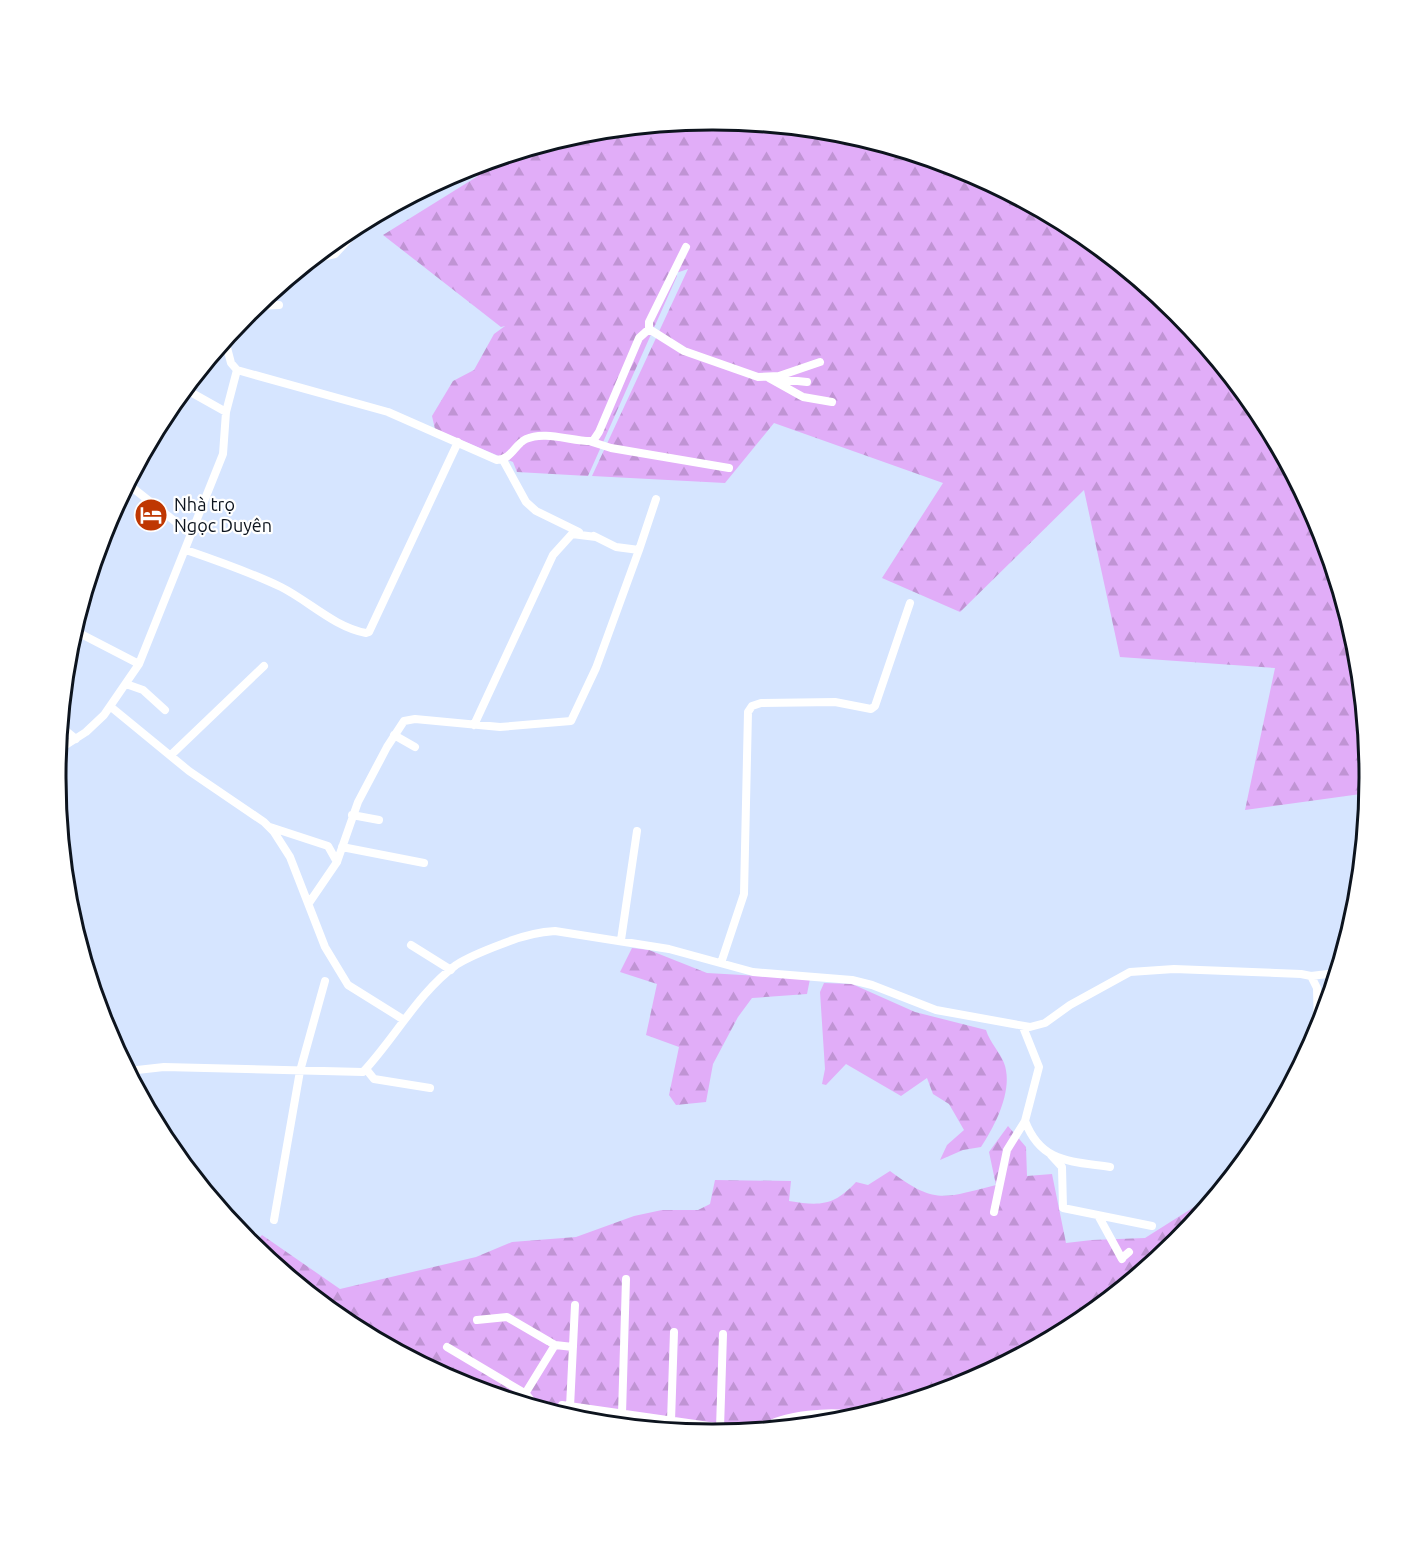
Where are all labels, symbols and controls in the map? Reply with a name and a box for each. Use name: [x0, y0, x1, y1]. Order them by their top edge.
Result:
place label: Nhà trọ Ngọc Duyên: [174, 494, 272, 535]
hotel icon: Nhà trọ Ngọc Duyên: [133, 497, 169, 533]

